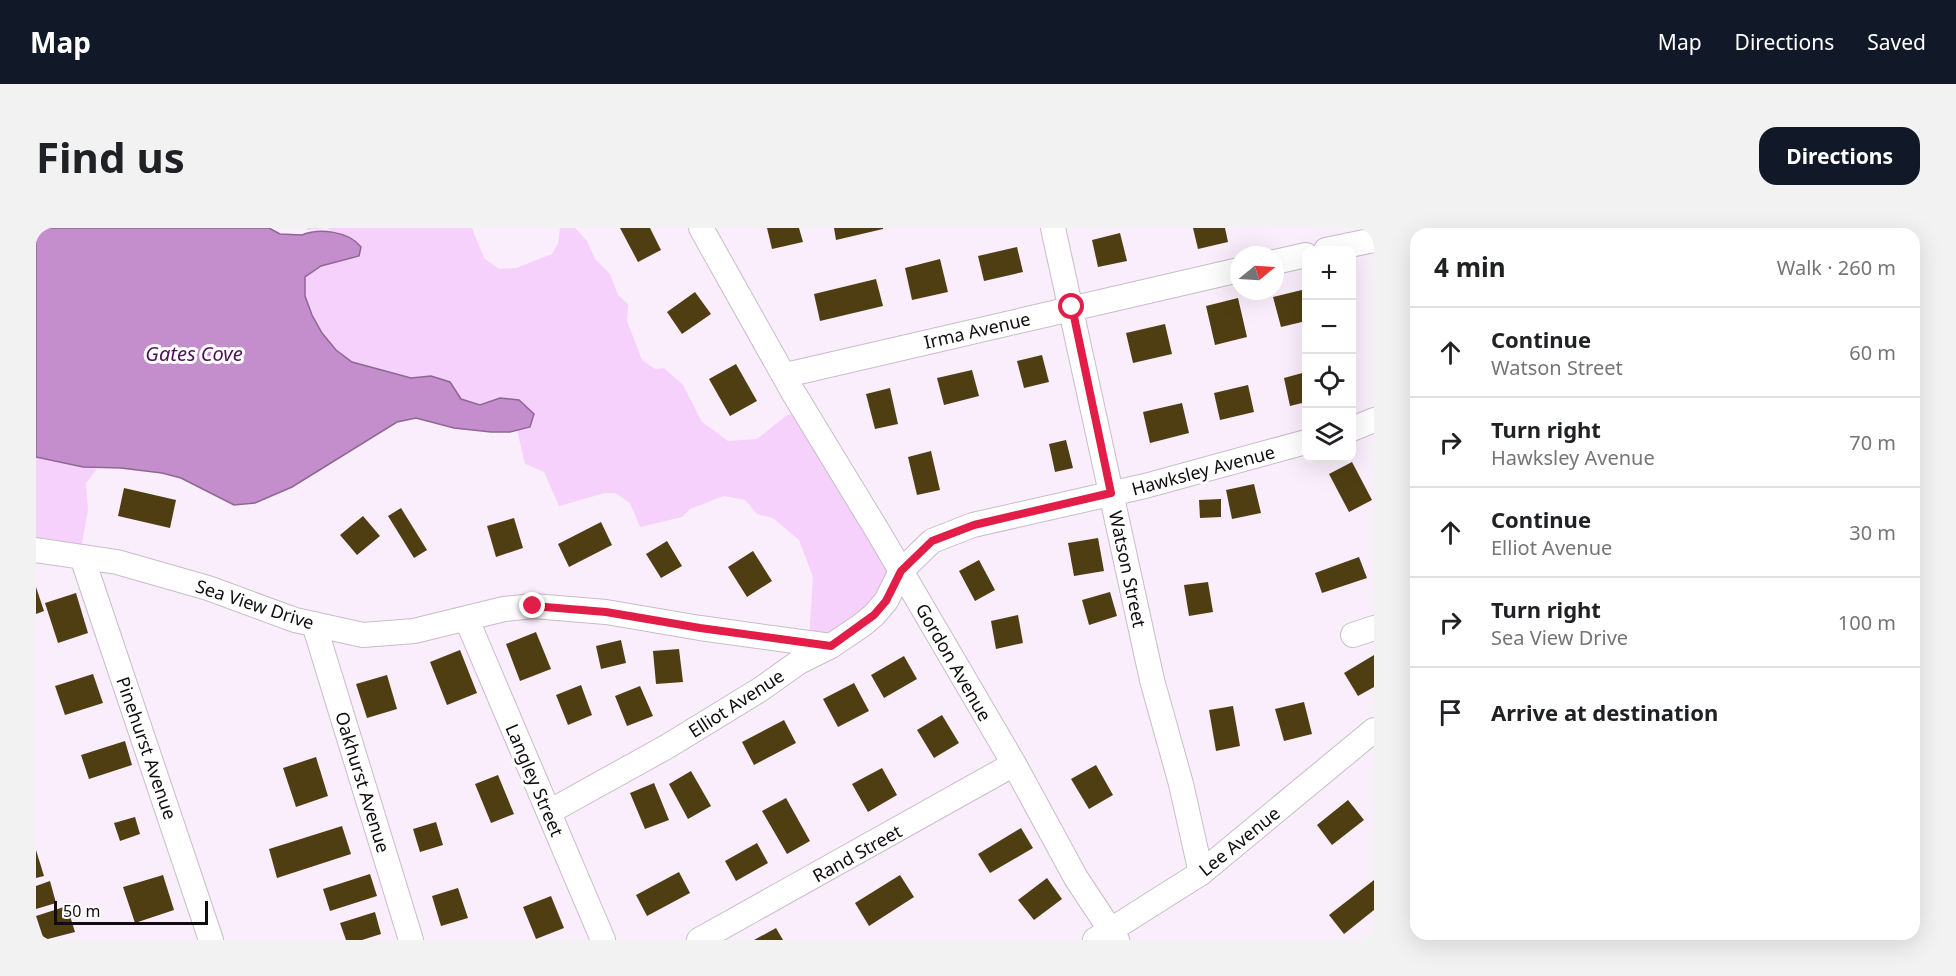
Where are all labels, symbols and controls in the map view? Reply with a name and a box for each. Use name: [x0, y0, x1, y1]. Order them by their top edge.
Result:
text: Map: [30, 23, 91, 61]
text: Map: [1658, 28, 1702, 56]
text: Directions: [1735, 28, 1834, 56]
text: Saved: [1867, 28, 1926, 56]
button: Directions: [1759, 127, 1920, 185]
text: Find us: [36, 128, 185, 185]
north arrow: [1230, 246, 1284, 300]
map controls: [1302, 246, 1356, 462]
button: +: [1302, 246, 1356, 300]
text: 4 min: [1434, 249, 1506, 285]
text: Walk · 260 m: [1777, 254, 1896, 281]
route start: [1058, 293, 1084, 319]
button: −: [1302, 300, 1356, 354]
street label: Irma Avenue: [922, 306, 1032, 354]
text: Continue: [1491, 324, 1591, 354]
icon: ahead: [1434, 336, 1467, 369]
text: 60 m: [1849, 339, 1896, 366]
water label: Gates Cove: [145, 340, 243, 367]
button: locate: [1302, 354, 1356, 408]
text: Watson Street: [1491, 354, 1623, 381]
button: layers: [1302, 408, 1356, 462]
text: Turn right: [1491, 414, 1601, 444]
icon: right: [1434, 426, 1467, 459]
text: 70 m: [1849, 429, 1896, 456]
street label: Hawksley Avenue: [1129, 439, 1277, 501]
text: Hawksley Avenue: [1491, 444, 1655, 471]
text: Continue: [1491, 504, 1591, 534]
street label: Watson Street: [1104, 509, 1152, 630]
icon: ahead: [1434, 516, 1467, 549]
text: 30 m: [1849, 519, 1896, 546]
text: Elliot Avenue: [1491, 534, 1612, 561]
street label: Sea View Drive: [193, 574, 317, 634]
route end: [519, 592, 545, 618]
text: Turn right: [1491, 594, 1601, 624]
street label: Gordon Avenue: [911, 599, 997, 725]
icon: right: [1434, 606, 1467, 639]
text: 100 m: [1838, 609, 1896, 636]
text: Sea View Drive: [1491, 624, 1628, 651]
street label: Elliot Avenue: [684, 663, 788, 743]
street label: Pinehurst Avenue: [111, 673, 183, 823]
icon: arrive: [1434, 696, 1467, 729]
text: Arrive at destination: [1491, 697, 1718, 727]
street label: Oakhurst Avenue: [330, 708, 396, 856]
street label: Langley Street: [500, 720, 570, 841]
street label: Lee Avenue: [1194, 801, 1284, 881]
street label: Rand Street: [808, 818, 906, 887]
scale bar: [54, 898, 208, 926]
text: 50 m: [63, 900, 100, 922]

